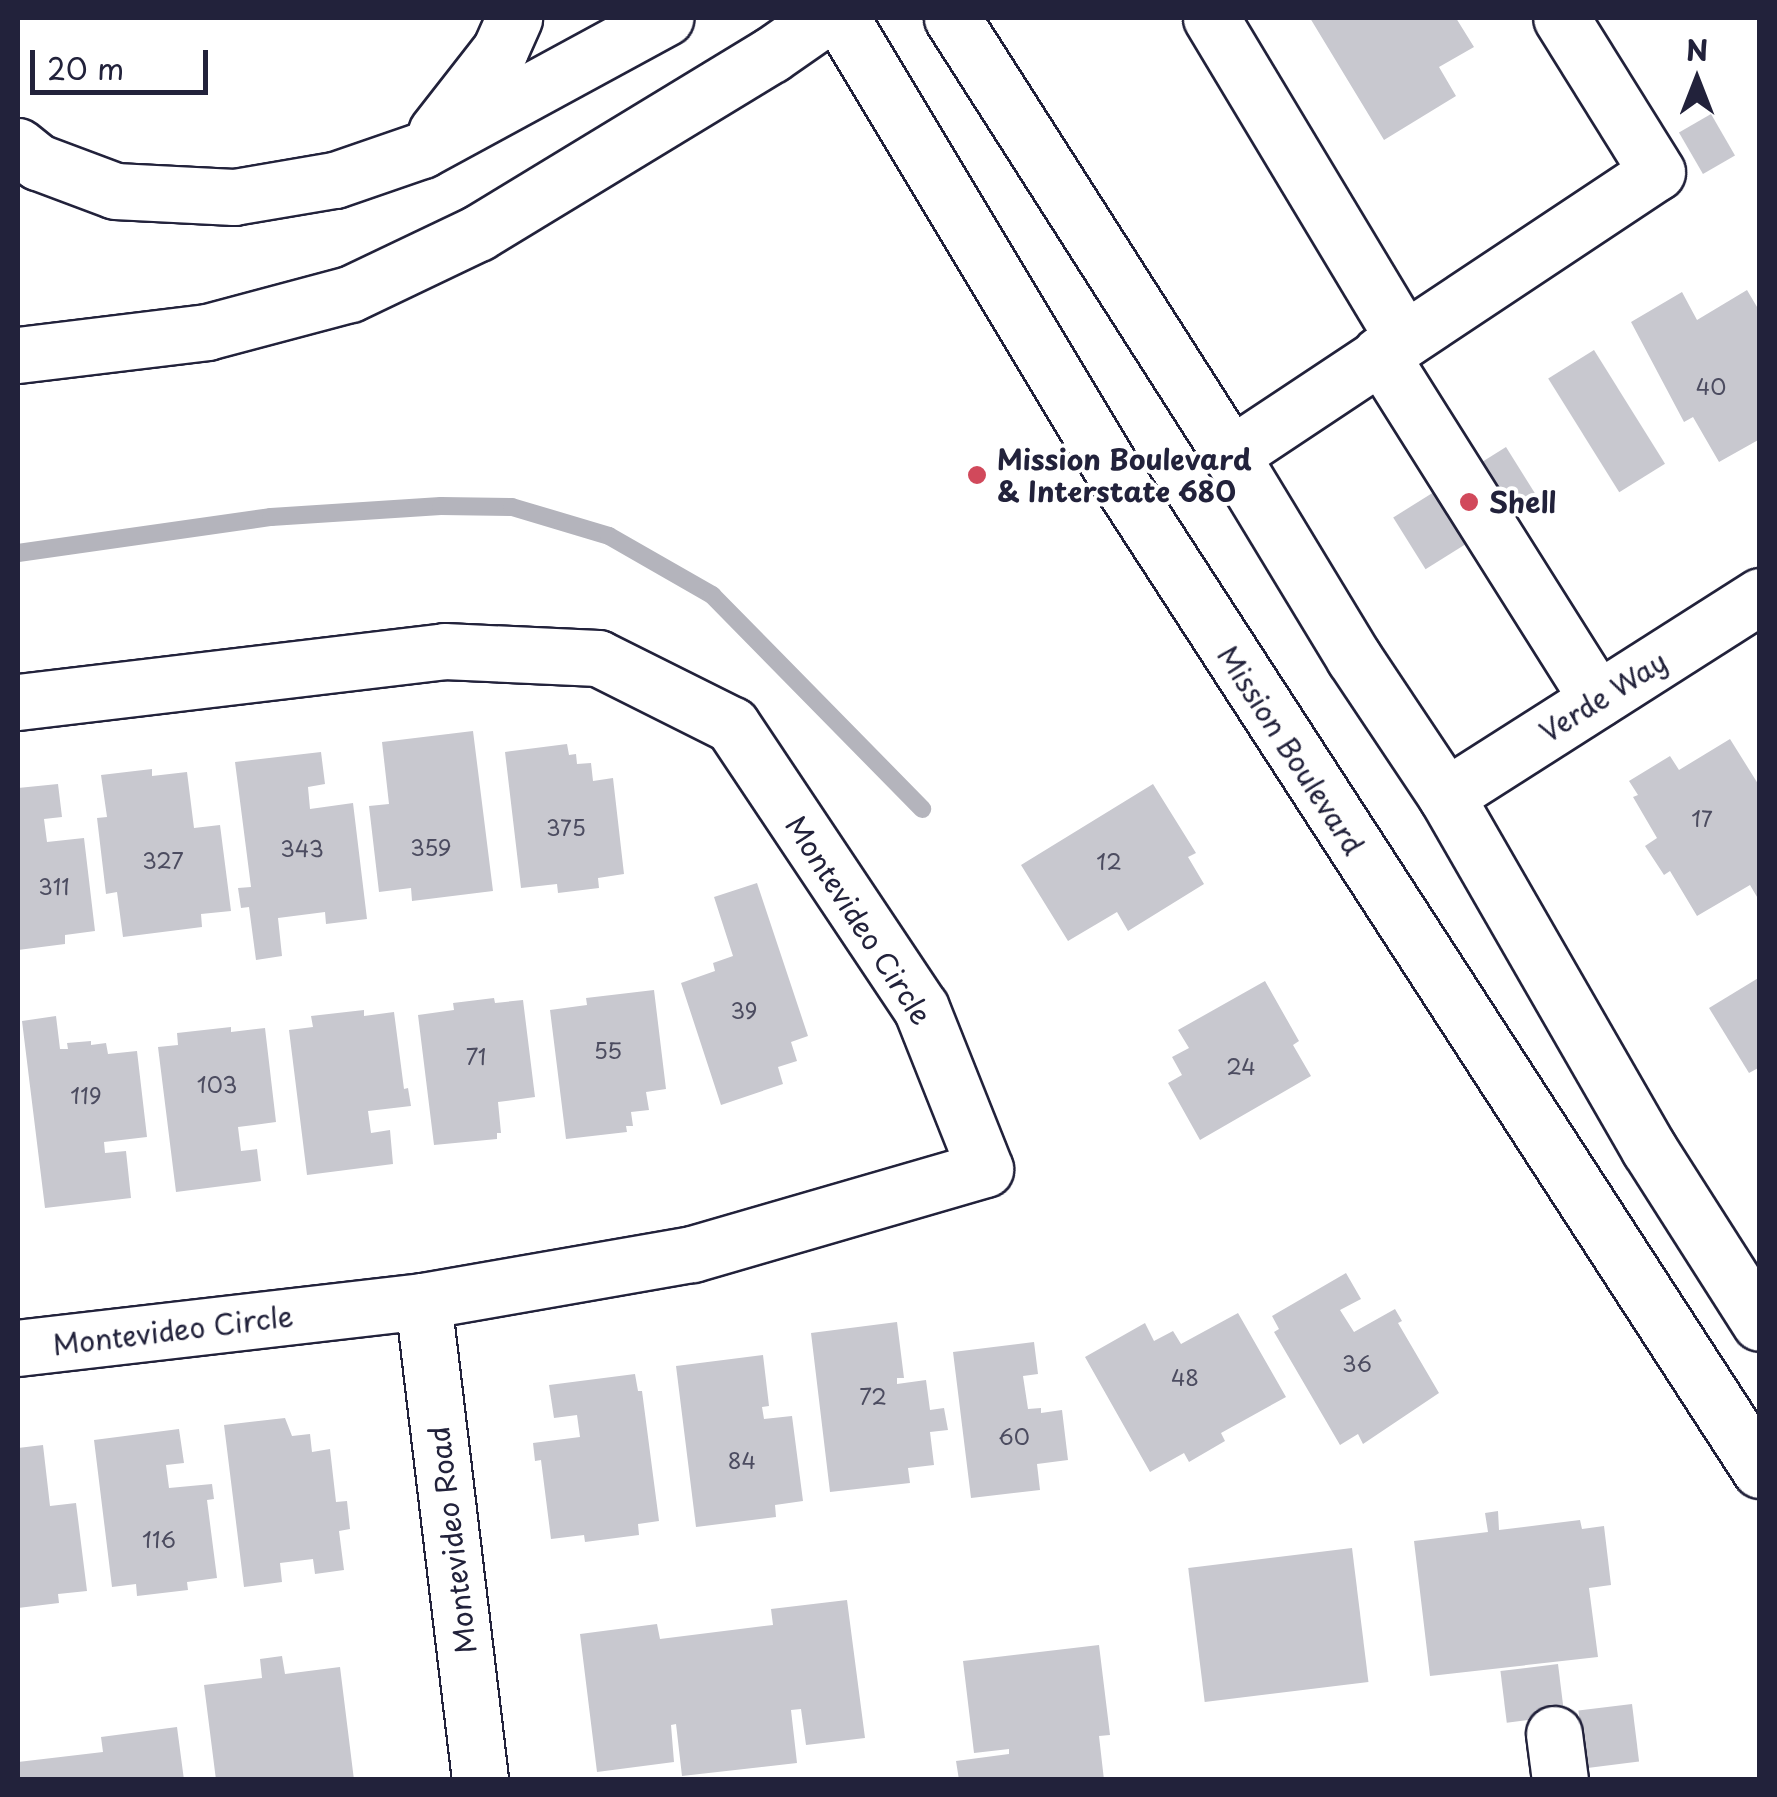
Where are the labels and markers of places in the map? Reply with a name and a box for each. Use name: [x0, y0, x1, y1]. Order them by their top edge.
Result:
place label: Mission Boulevard & Interstate 680: [997, 442, 1253, 508]
marker: Mission Boulevard & Interstate 680: [966, 464, 988, 486]
place label: Shell: [1489, 485, 1556, 519]
marker: Shell: [1458, 491, 1480, 513]

